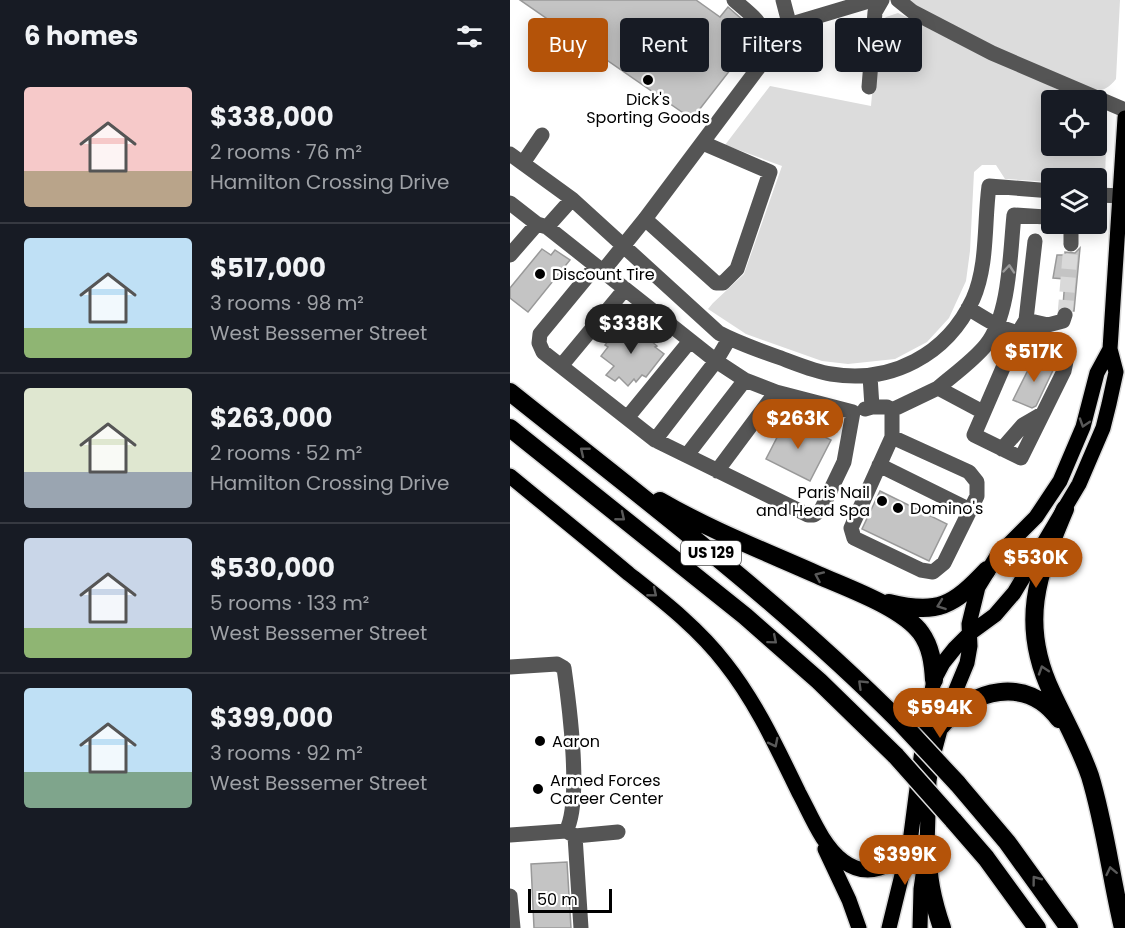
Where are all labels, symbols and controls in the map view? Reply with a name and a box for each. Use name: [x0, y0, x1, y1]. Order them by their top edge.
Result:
text: 6 homes: [24, 18, 138, 54]
chip: Buy: [528, 18, 608, 72]
chip: Rent: [620, 18, 709, 72]
chip: Filters: [721, 18, 823, 72]
chip: New: [835, 18, 922, 72]
icon: filters: [453, 20, 486, 53]
marker: Dick's Sporting Goods: [641, 73, 655, 87]
place label: Dick's Sporting Goods: [586, 88, 710, 129]
map controls: [1041, 90, 1107, 234]
button: locate: [1041, 90, 1107, 156]
text: $338,000: [210, 99, 334, 135]
icon: home: [72, 111, 144, 183]
text: 2 rooms · 76 m²: [210, 138, 362, 166]
text: Hamilton Crossing Drive: [210, 168, 449, 196]
button: layers: [1041, 168, 1107, 234]
text: $517,000: [210, 250, 326, 286]
icon: home: [72, 262, 144, 334]
place label: Discount Tire: [552, 263, 655, 286]
one-way arrow: [1002, 264, 1015, 273]
marker: Discount Tire: [533, 267, 547, 281]
text: 3 rooms · 98 m²: [210, 289, 364, 317]
pin: $338K: [589, 304, 673, 355]
text: $338K: [599, 309, 663, 337]
text: West Bessemer Street: [210, 319, 427, 347]
pin: $517K: [992, 332, 1076, 383]
text: $517K: [1005, 337, 1063, 365]
pin: $263K: [756, 399, 840, 450]
text: $263,000: [210, 400, 333, 436]
text: $263K: [766, 404, 830, 432]
icon: home: [72, 412, 144, 484]
one-way arrow: [1078, 418, 1091, 428]
text: 2 rooms · 52 m²: [210, 439, 362, 467]
one-way arrow: [580, 447, 591, 458]
text: Hamilton Crossing Drive: [210, 469, 449, 497]
place label: Paris Nail and Head Spa: [756, 481, 870, 522]
marker: Paris Nail and Head Spa: [875, 494, 889, 508]
place label: Domino's: [910, 497, 983, 520]
marker: Domino's: [891, 501, 905, 515]
one-way arrow: [615, 510, 626, 521]
pin: $530K: [994, 538, 1078, 589]
road number: US 129: [681, 541, 741, 565]
text: $530K: [1003, 543, 1069, 571]
text: $530,000: [210, 550, 335, 586]
icon: home: [72, 562, 144, 634]
one-way arrow: [815, 571, 826, 583]
one-way arrow: [646, 585, 657, 596]
text: 5 rooms · 133 m²: [210, 589, 369, 617]
one-way arrow: [936, 597, 947, 610]
text: West Bessemer Street: [210, 619, 427, 647]
one-way arrow: [766, 633, 777, 644]
one-way arrow: [1037, 665, 1050, 676]
one-way arrow: [858, 680, 869, 691]
pin: $594K: [898, 688, 982, 739]
text: $594K: [907, 693, 973, 721]
text: $399,000: [210, 700, 333, 736]
icon: home: [72, 712, 144, 784]
place label: Aaron: [552, 730, 600, 753]
marker: Aaron: [533, 734, 547, 748]
one-way arrow: [767, 737, 778, 747]
text: 3 rooms · 92 m²: [210, 739, 363, 767]
text: West Bessemer Street: [210, 769, 427, 797]
place label: Armed Forces Career Center: [550, 769, 663, 810]
marker: Armed Forces Career Center: [531, 782, 545, 796]
pin: $399K: [863, 835, 947, 886]
text: $399K: [873, 840, 937, 868]
one-way arrow: [1105, 866, 1118, 876]
one-way arrow: [1032, 876, 1043, 887]
scale bar: [528, 886, 612, 914]
text: 50 m: [537, 888, 578, 911]

